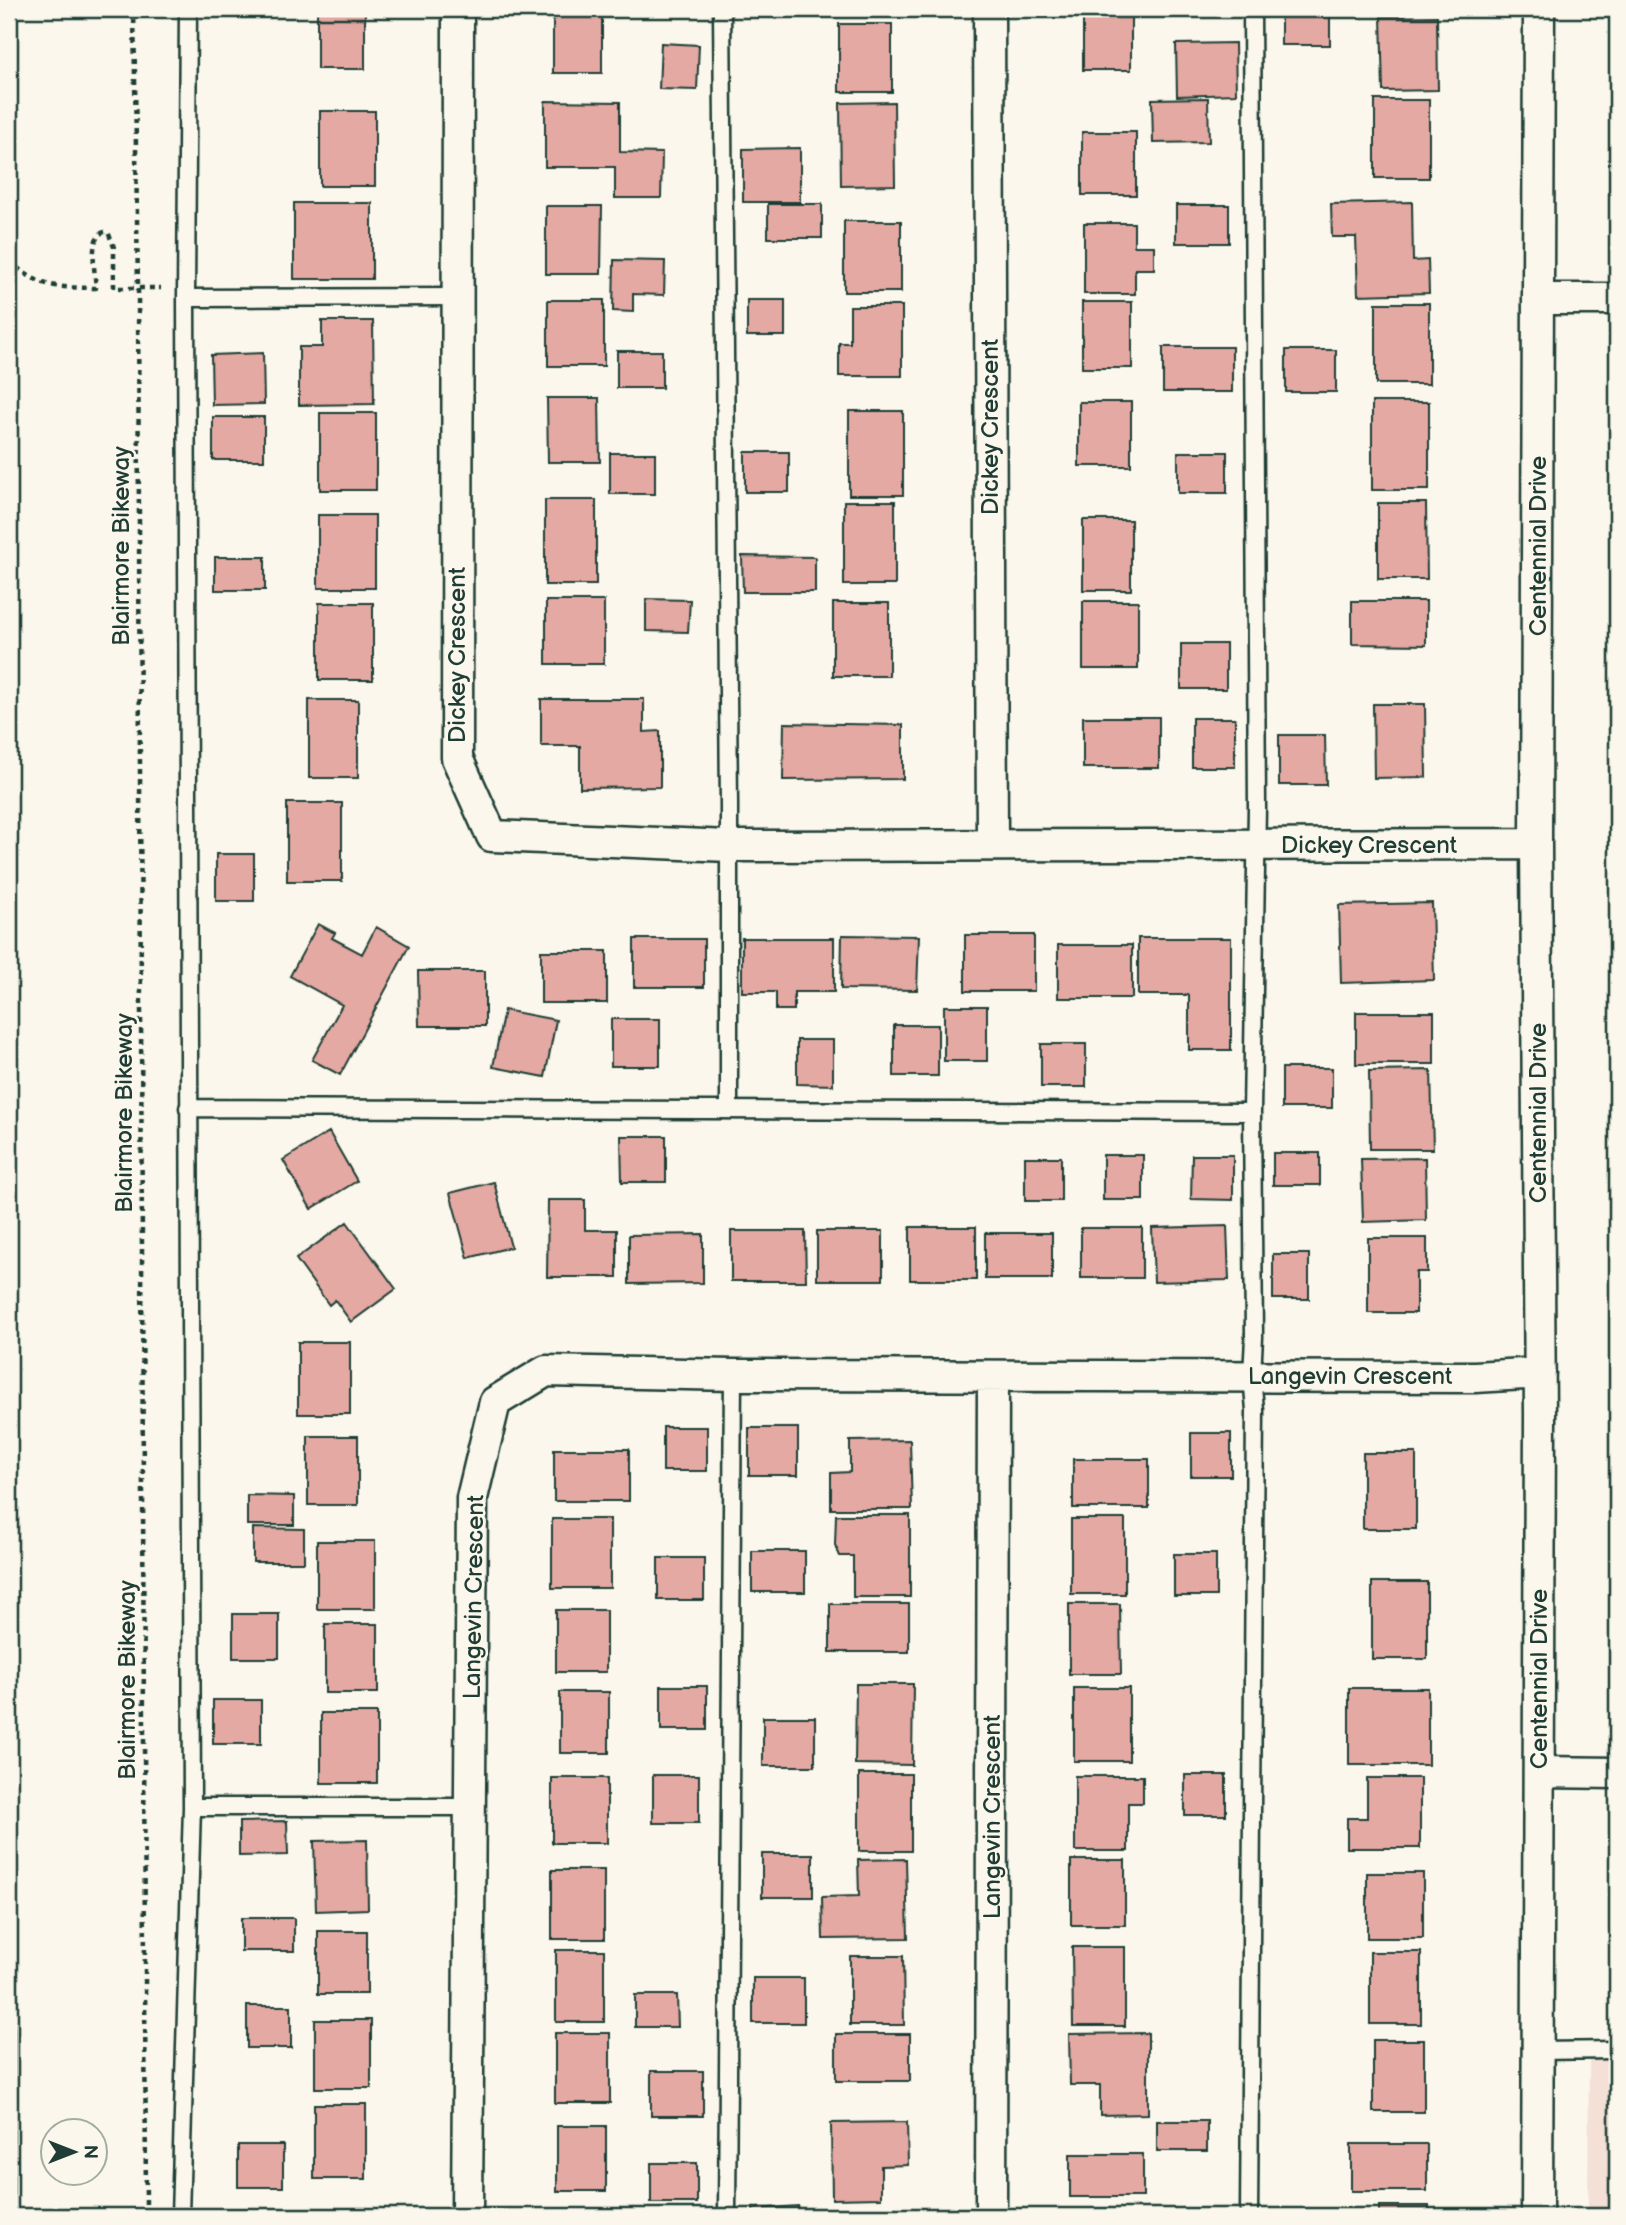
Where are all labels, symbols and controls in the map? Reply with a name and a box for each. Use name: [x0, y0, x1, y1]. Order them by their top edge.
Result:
street label: Dickey Crescent: [976, 338, 1005, 515]
street label: Blairmore Bikeway: [107, 446, 136, 646]
street label: Centennial Drive: [1524, 456, 1553, 636]
street label: Dickey Crescent: [443, 566, 472, 743]
street label: Dickey Crescent: [1281, 831, 1458, 860]
street label: Blairmore Bikeway: [110, 1013, 139, 1213]
street label: Centennial Drive: [1524, 1023, 1553, 1203]
street label: Langevin Crescent: [1248, 1362, 1453, 1391]
street label: Langevin Crescent: [458, 1494, 490, 1700]
street label: Blairmore Bikeway: [113, 1580, 142, 1780]
street label: Centennial Drive: [1525, 1589, 1554, 1769]
street label: Langevin Crescent: [978, 1714, 1007, 1919]
north arrow: [38, 2116, 108, 2186]
text: N: [78, 2145, 101, 2159]

